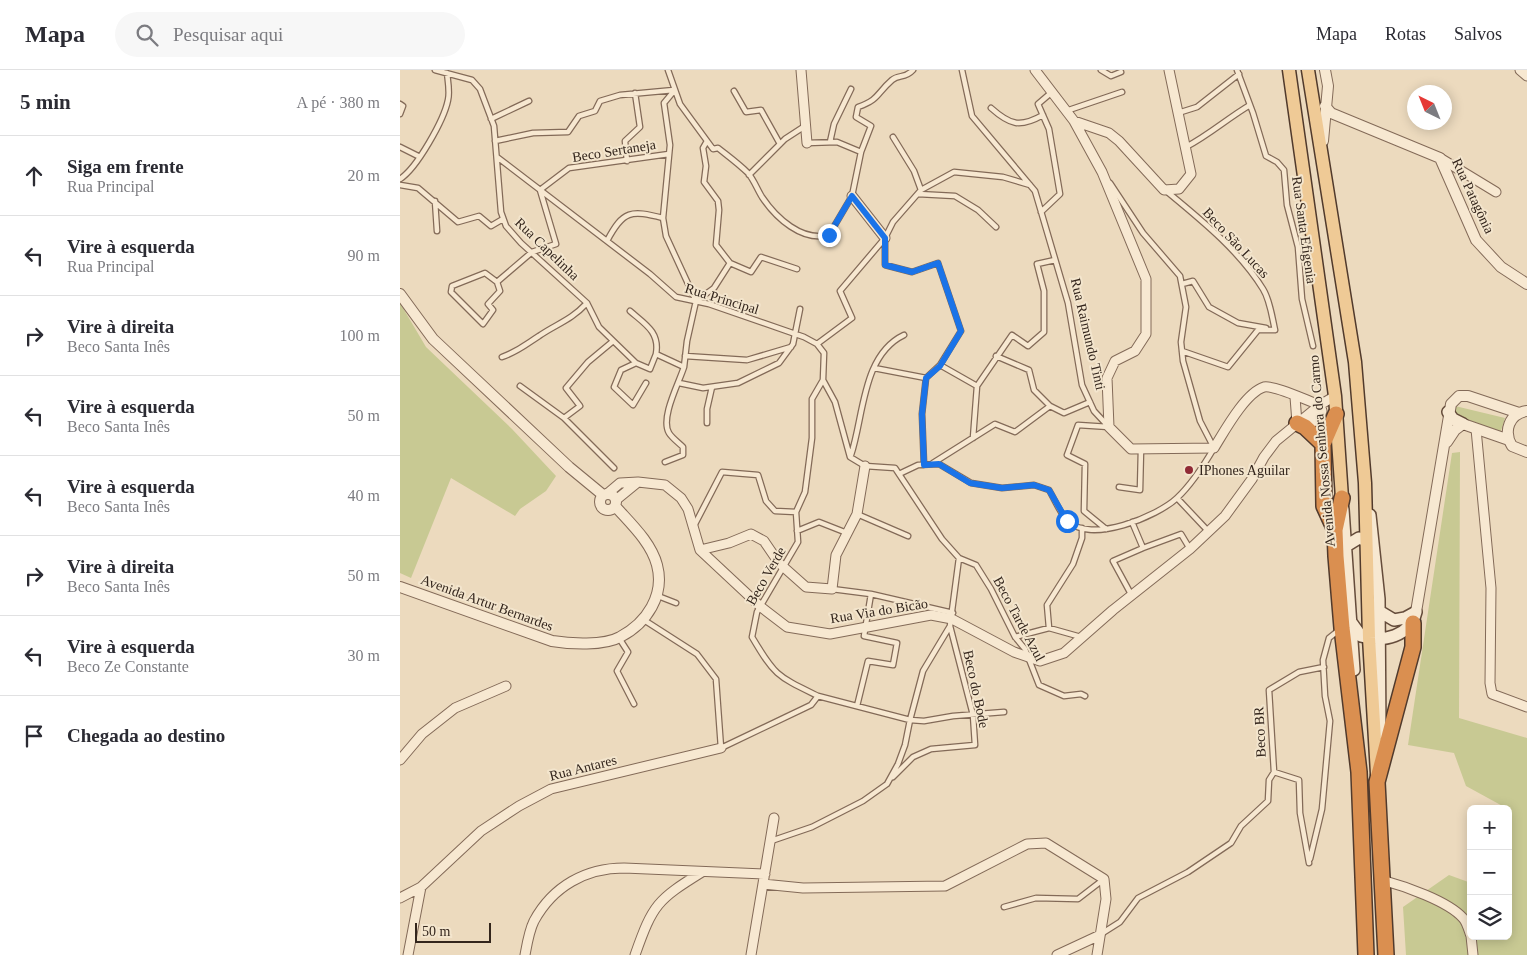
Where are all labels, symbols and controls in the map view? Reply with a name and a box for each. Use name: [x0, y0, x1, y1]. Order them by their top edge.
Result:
search box: [115, 12, 465, 57]
text: Mapa: [25, 21, 85, 47]
icon: search: [133, 21, 161, 49]
text: Pesquisar aqui: [173, 24, 283, 45]
text: Mapa: [1316, 24, 1357, 44]
text: Rotas: [1385, 24, 1426, 44]
text: Salvos: [1454, 24, 1502, 44]
north arrow: [1407, 85, 1452, 130]
text: 5 min: [20, 90, 71, 114]
text: A pé · 380 m: [296, 94, 380, 111]
street label: Beco Sertaneja: [571, 137, 658, 165]
text: Siga em frente: [67, 156, 184, 177]
street label: Rua Patagônia: [1449, 156, 1497, 237]
icon: ahead: [20, 162, 48, 190]
text: 20 m: [348, 167, 380, 184]
street label: Rua Santa Efigenia: [1289, 175, 1319, 285]
text: Rua Principal: [67, 178, 155, 195]
street label: Beco São Lucas: [1200, 205, 1272, 281]
street label: Rua Capelinha: [512, 215, 583, 284]
route end: [818, 224, 841, 247]
text: Vire à esquerda: [67, 236, 195, 257]
icon: left: [20, 242, 48, 270]
text: 90 m: [348, 247, 380, 264]
text: Rua Principal: [67, 258, 155, 275]
street label: Rua Raimundo Tinti: [1068, 277, 1108, 392]
street label: Rua Principal: [683, 281, 761, 317]
text: Vire à direita: [67, 316, 174, 337]
icon: right: [20, 322, 48, 350]
text: 100 m: [340, 327, 380, 344]
text: Beco Santa Inês: [67, 338, 170, 355]
street label: Avenida Nossa Senhora do Carmo: [1306, 354, 1338, 548]
text: Vire à esquerda: [67, 396, 195, 417]
icon: left: [20, 402, 48, 430]
text: 50 m: [348, 407, 380, 424]
text: Beco Santa Inês: [67, 418, 170, 435]
place label: IPhones Aguilar: [1199, 463, 1290, 478]
marker: IPhones Aguilar: [1183, 464, 1195, 476]
text: Vire à esquerda: [67, 476, 195, 497]
icon: left: [20, 482, 48, 510]
text: 40 m: [348, 487, 380, 504]
text: Beco Santa Inês: [67, 498, 170, 515]
route start: [1056, 510, 1079, 533]
street label: Beco Verde: [743, 544, 789, 608]
text: Vire à direita: [67, 556, 174, 577]
icon: right: [20, 562, 48, 590]
text: 50 m: [348, 567, 380, 584]
street label: Avenida Artur Bernardes: [419, 572, 555, 634]
street label: Beco Tarde Azul: [990, 574, 1048, 664]
text: Beco Santa Inês: [67, 578, 170, 595]
street label: Rua Via do Bicão: [829, 596, 929, 626]
text: Vire à esquerda: [67, 636, 195, 657]
icon: left: [20, 642, 48, 670]
text: 30 m: [348, 647, 380, 664]
street label: Beco do Bode: [960, 649, 992, 729]
text: Beco Ze Constante: [67, 658, 189, 675]
street label: Beco BR: [1251, 706, 1269, 758]
icon: arrive: [20, 722, 48, 750]
text: Chegada ao destino: [67, 725, 225, 746]
street label: Rua Antares: [548, 752, 618, 784]
map controls: [1467, 805, 1512, 940]
button: +: [1467, 805, 1512, 850]
button: −: [1467, 850, 1512, 895]
button: layers: [1467, 895, 1512, 940]
scale bar: [415, 920, 491, 943]
text: 50 m: [422, 924, 450, 939]

